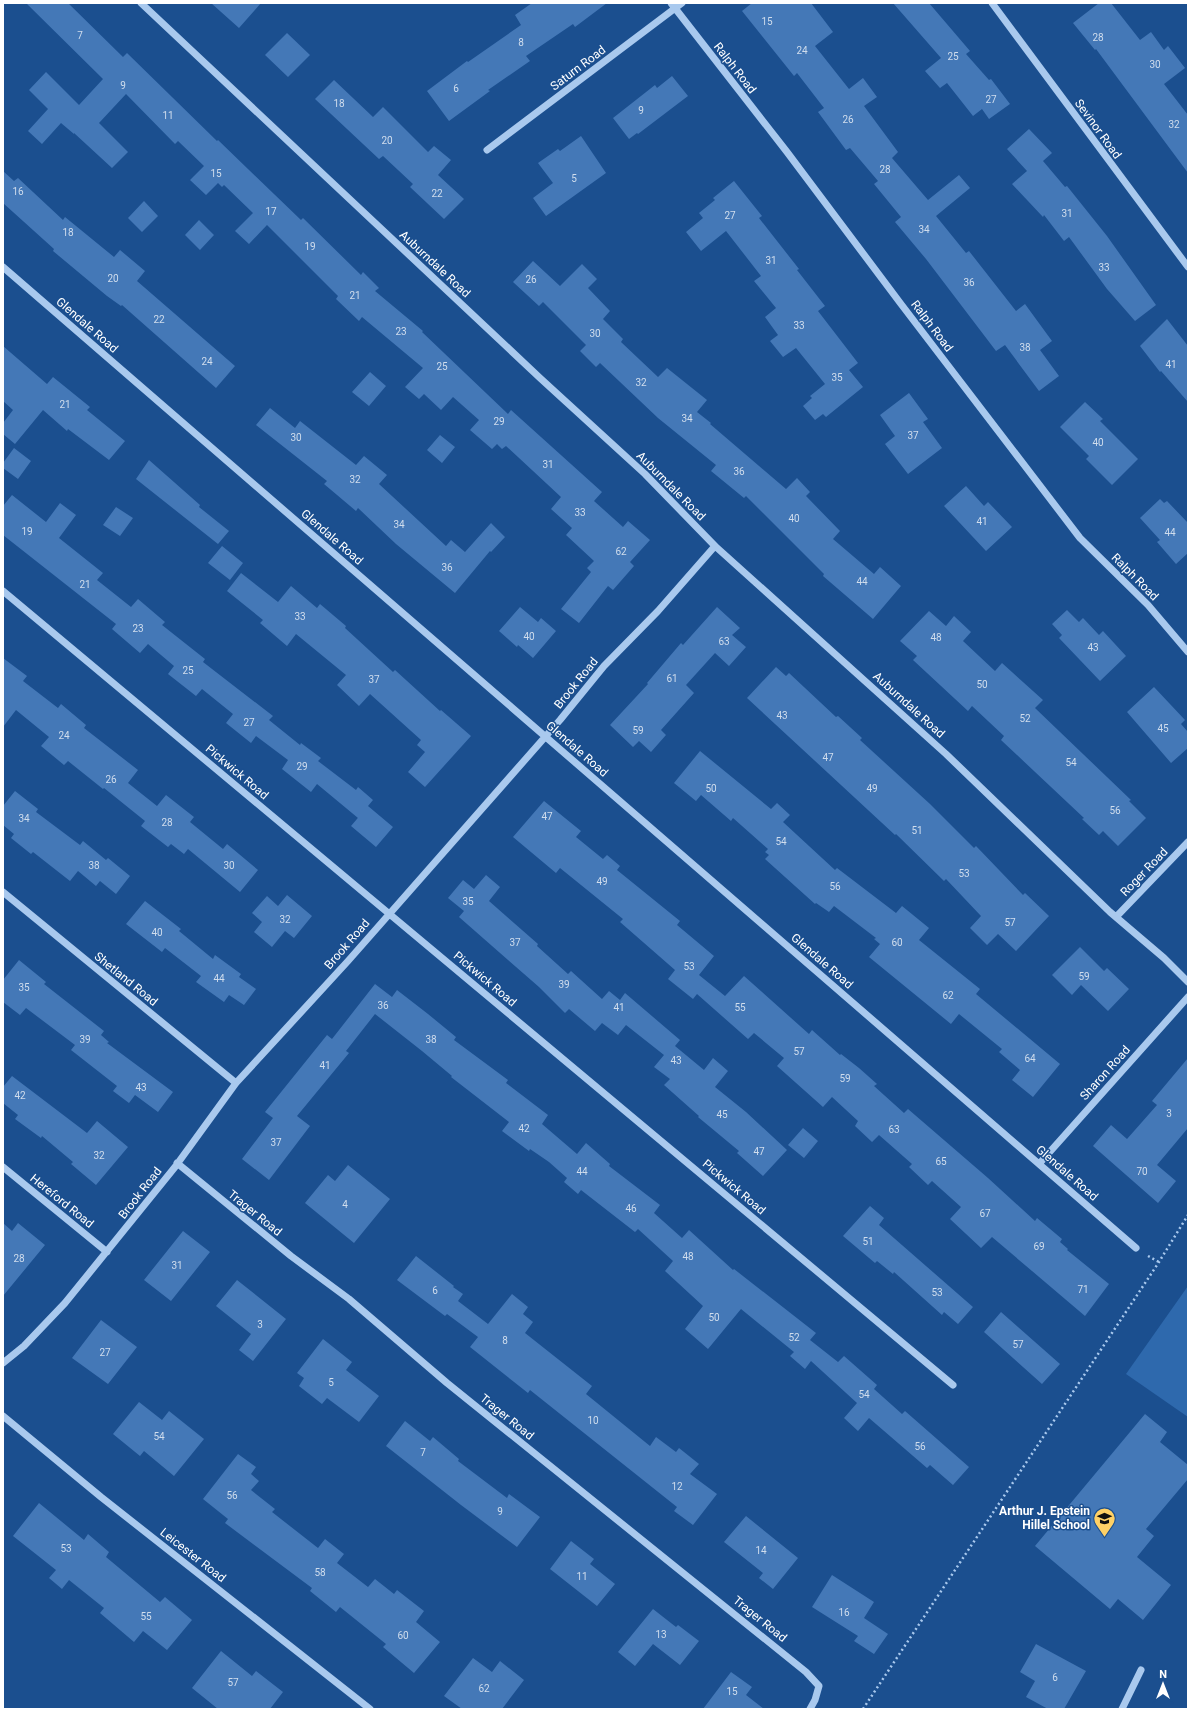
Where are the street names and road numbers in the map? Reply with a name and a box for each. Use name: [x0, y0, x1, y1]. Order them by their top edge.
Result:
street label: Ralph Road: [711, 40, 759, 96]
street label: Saturn Road: [548, 43, 608, 93]
street label: Sevinor Road: [1072, 96, 1124, 162]
street label: Auburndale Road: [397, 228, 473, 300]
street label: Glendale Road: [53, 294, 121, 356]
street label: Ralph Road: [908, 298, 956, 354]
street label: Auburndale Road: [634, 449, 708, 523]
street label: Glendale Road: [298, 506, 366, 568]
street label: Ralph Road: [1109, 551, 1161, 603]
street label: Brook Road: [551, 655, 601, 711]
street label: Auburndale Road: [870, 669, 948, 741]
street label: Glendale Road: [543, 718, 611, 780]
street label: Pickwick Road: [203, 742, 271, 802]
street label: Roger Road: [1117, 845, 1171, 899]
street label: Brook Road: [321, 916, 373, 972]
street label: Glendale Road: [788, 930, 856, 992]
street label: Shetland Road: [92, 949, 160, 1009]
street label: Pickwick Road: [451, 949, 519, 1009]
street label: Sharon Road: [1077, 1043, 1133, 1103]
street label: Glendale Road: [1033, 1142, 1101, 1204]
street label: Pickwick Road: [700, 1157, 768, 1217]
street label: Brook Road: [115, 1164, 165, 1222]
street label: Hereford Road: [27, 1171, 97, 1231]
street label: Trager Road: [225, 1187, 285, 1239]
street label: Trager Road: [477, 1391, 537, 1443]
street label: Leicester Road: [157, 1525, 229, 1585]
street label: Trager Road: [730, 1593, 790, 1645]

